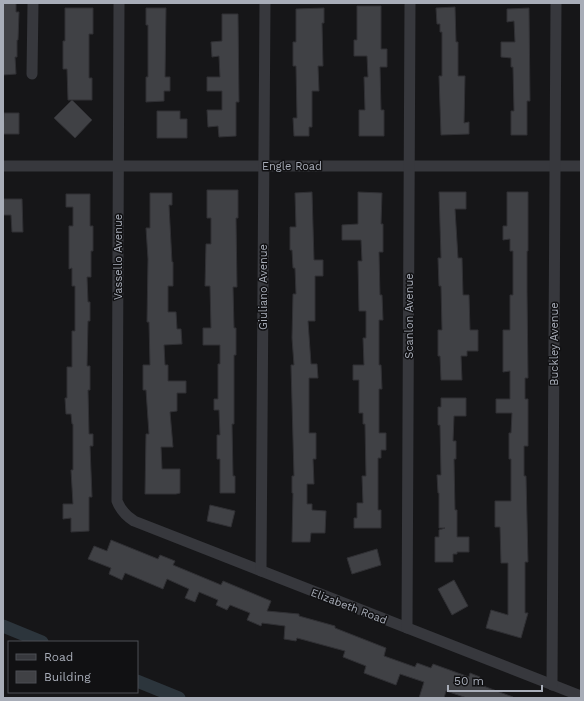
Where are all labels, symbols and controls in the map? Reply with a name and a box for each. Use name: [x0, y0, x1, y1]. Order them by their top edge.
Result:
street label: Engle Road: [262, 160, 322, 173]
street label: Vassello Avenue: [112, 214, 125, 300]
street label: Giuliano Avenue: [257, 244, 270, 330]
street label: Scanlon Avenue: [403, 273, 416, 359]
street label: Buckley Avenue: [548, 302, 561, 386]
street label: Elizabeth Road: [309, 586, 389, 627]
legend: [8, 641, 138, 693]
text: Road: [44, 650, 73, 664]
scale bar: [448, 667, 542, 693]
text: Building: [44, 670, 91, 684]
text: 50 m: [454, 674, 484, 688]

